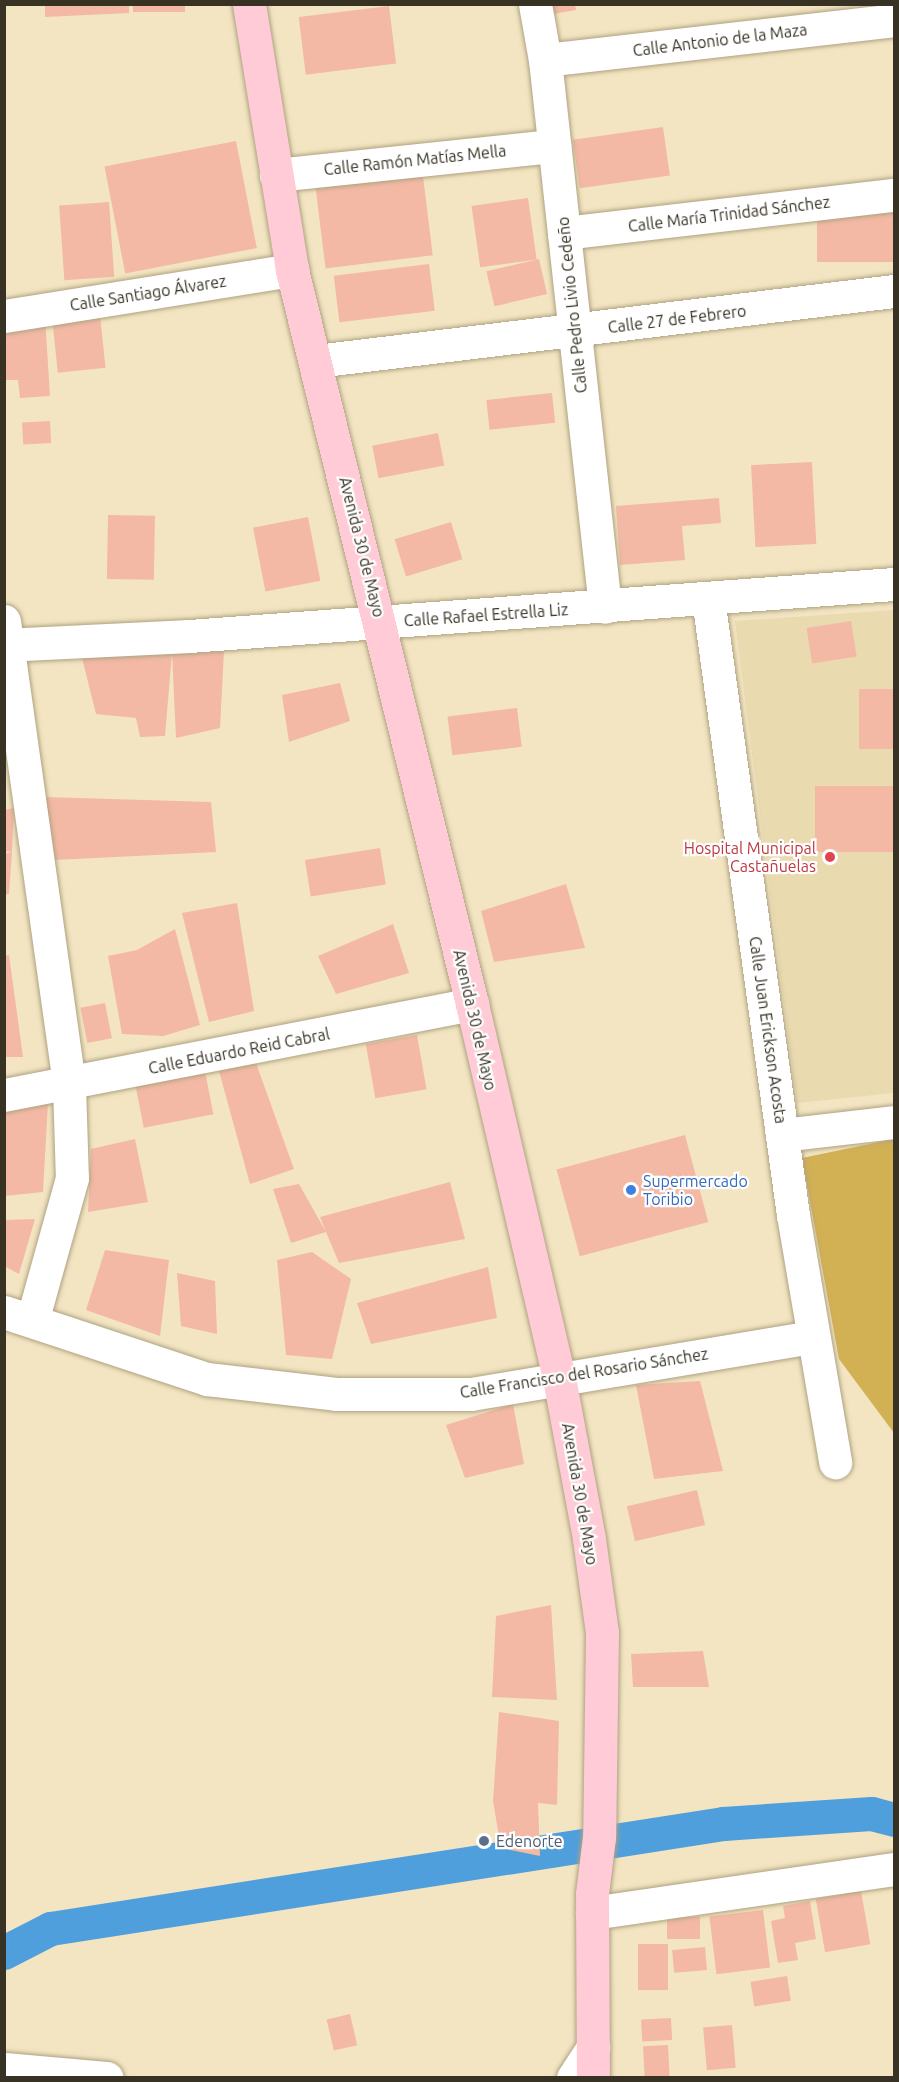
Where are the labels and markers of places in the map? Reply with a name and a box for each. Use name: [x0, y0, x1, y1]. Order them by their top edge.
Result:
place label: Hospital Municipal Castañuelas: [684, 838, 816, 876]
marker: Hospital Municipal Castañuelas: [821, 848, 839, 866]
place label: Supermercado Toribio: [643, 1171, 748, 1209]
marker: Supermercado Toribio: [624, 1183, 638, 1197]
place label: Edenorte: [496, 1831, 563, 1851]
marker: Edenorte: [477, 1834, 491, 1848]

